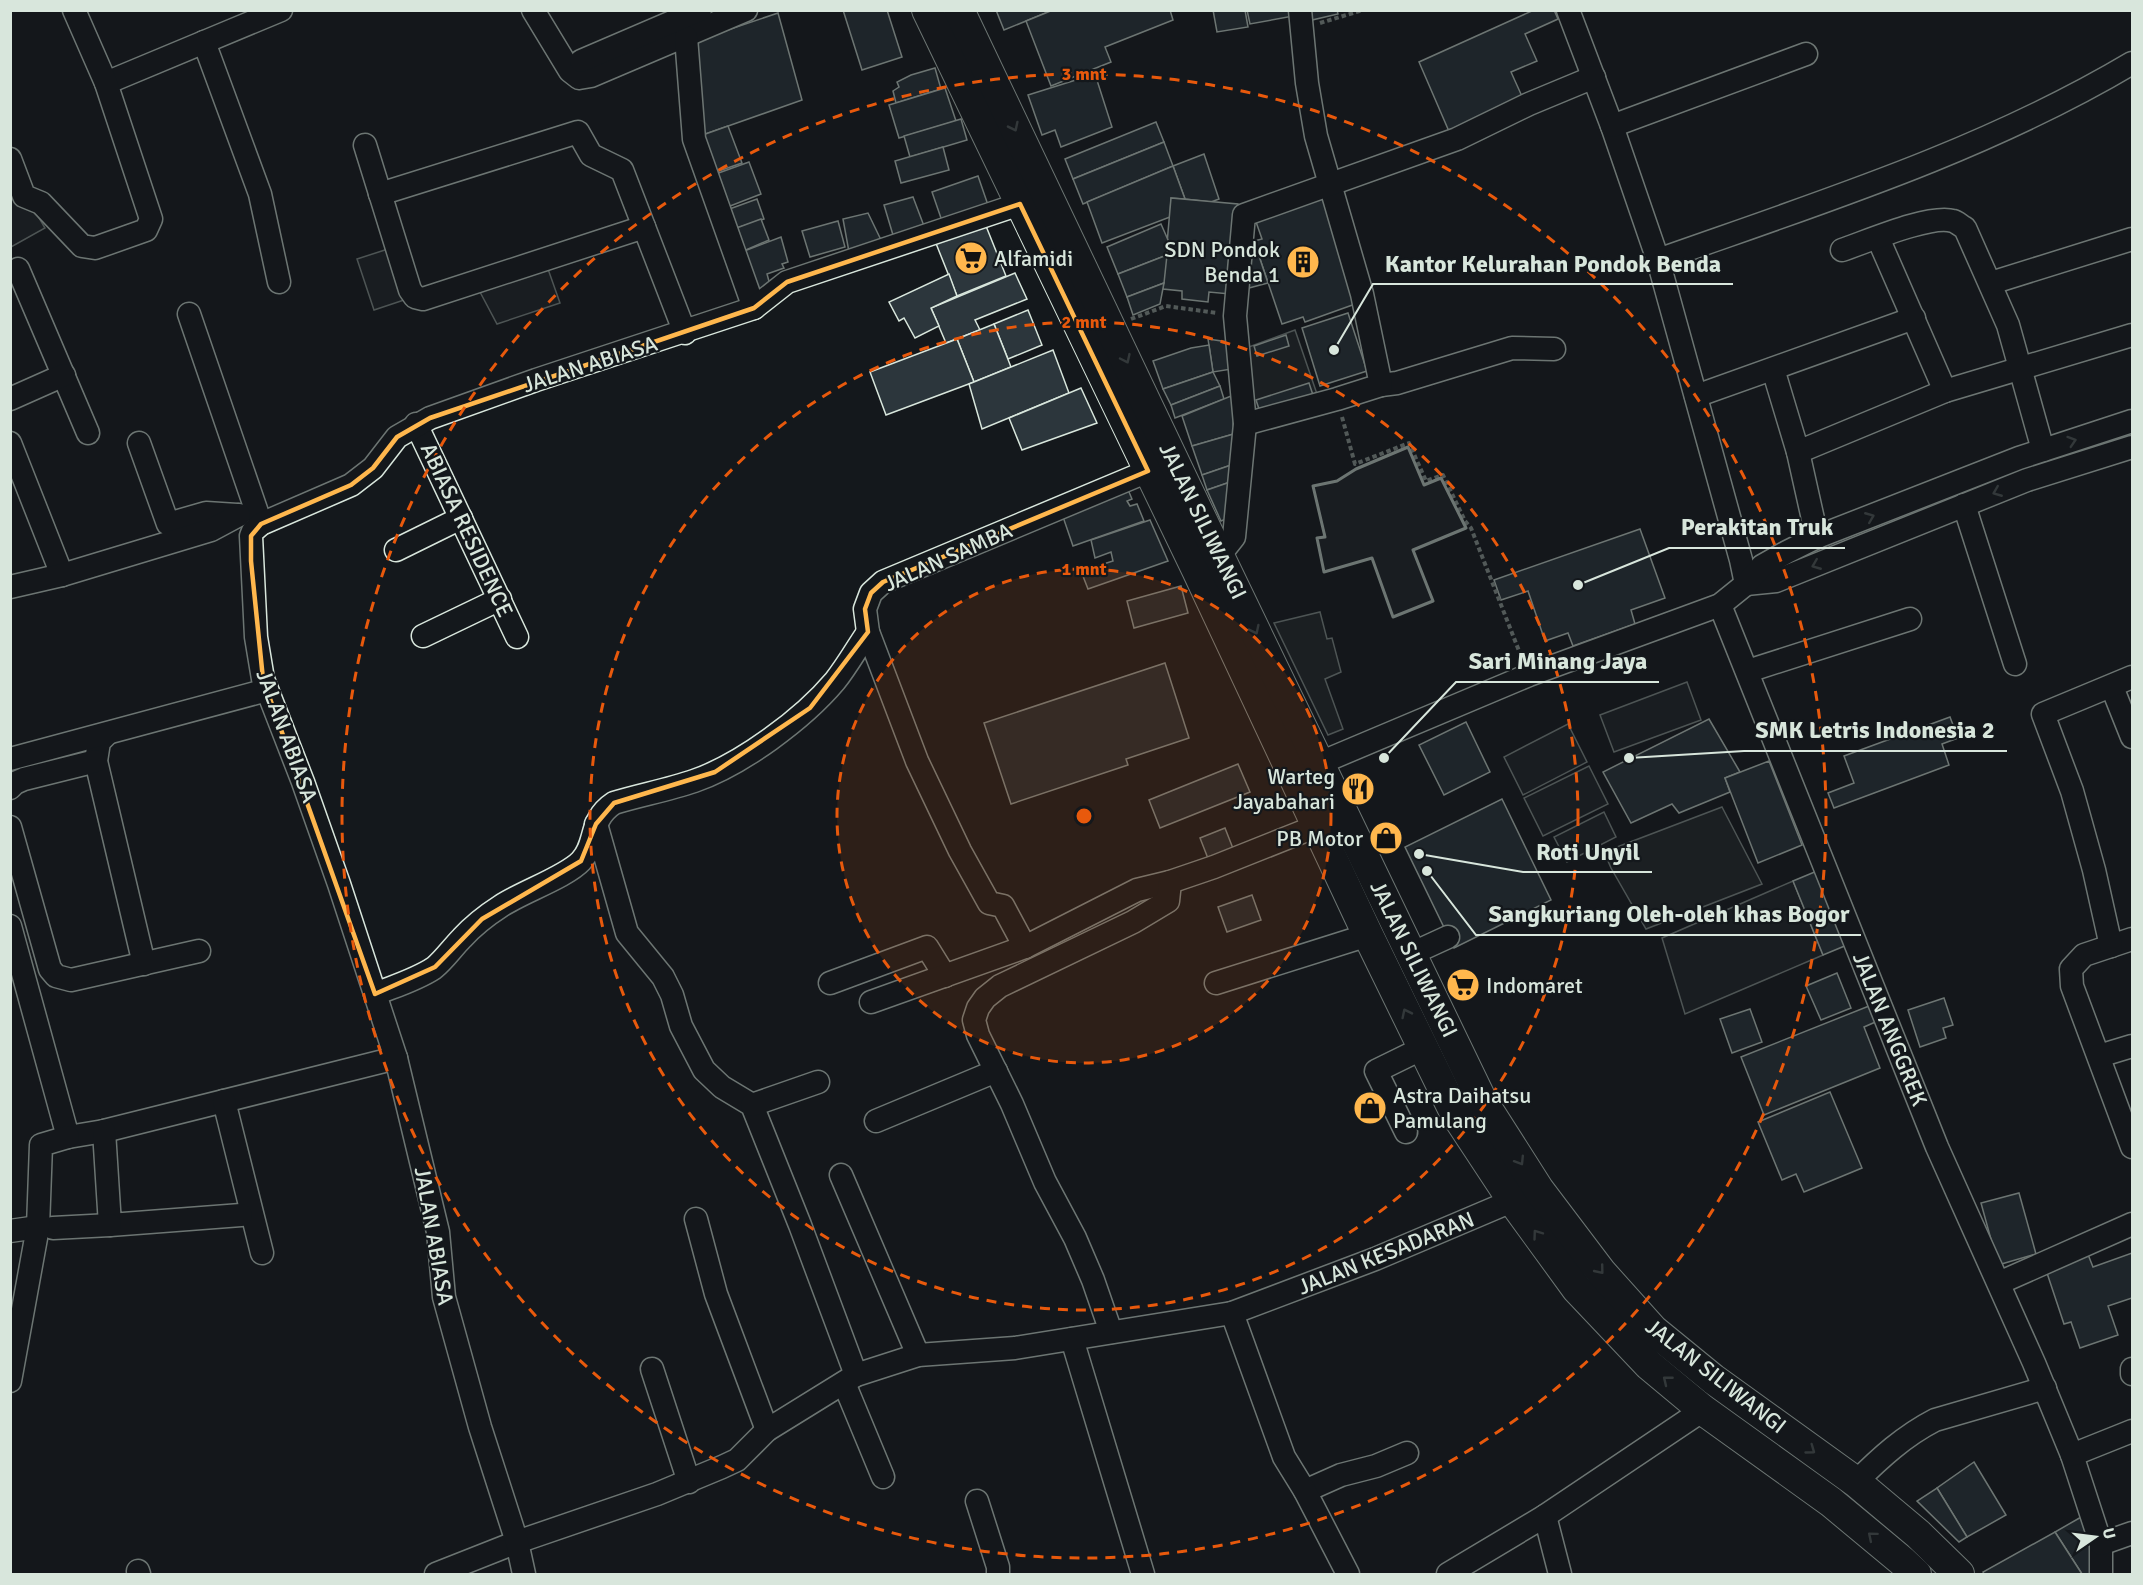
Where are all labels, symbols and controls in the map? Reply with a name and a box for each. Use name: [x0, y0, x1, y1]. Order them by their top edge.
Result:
text: 3 mnt: [1062, 63, 1107, 85]
one-way arrow: [1007, 120, 1019, 131]
place label: SDN Pondok Benda 1: [1164, 236, 1280, 288]
supermarket icon: Alfamidi: [953, 240, 989, 276]
callout: Kantor Kelurahan Pondok Benda: [1373, 242, 1733, 284]
building icon: SDN Pondok Benda 1: [1285, 244, 1321, 280]
place label: Alfamidi: [994, 245, 1073, 272]
text: Kantor Kelurahan Pondok Benda: [1385, 249, 1721, 279]
text: 2 mnt: [1062, 311, 1107, 333]
street label: JALAN ABIASA: [519, 329, 661, 398]
one-way arrow: [1118, 353, 1130, 364]
one-way arrow: [2066, 436, 2077, 448]
street label: JALAN SILIWANGI: [1153, 438, 1253, 604]
street label: ABIASA RESIDENCE: [415, 439, 519, 621]
one-way arrow: [1992, 485, 2003, 497]
callout: Perakitan Truk: [1669, 506, 1845, 548]
text: Perakitan Truk: [1681, 512, 1834, 542]
one-way arrow: [1863, 512, 1874, 524]
street label: JALAN SAMBA: [880, 516, 1017, 597]
text: 1 mnt: [1062, 558, 1107, 580]
one-way arrow: [1812, 558, 1823, 570]
one-way arrow: [1248, 624, 1260, 635]
callout: Sari Minang Jaya: [1456, 640, 1659, 682]
text: Sari Minang Jaya: [1469, 646, 1647, 676]
street label: JALAN ABIASA: [250, 666, 324, 807]
callout: SMK Letris Indonesia 2: [1744, 709, 2007, 751]
text: SMK Letris Indonesia 2: [1755, 715, 1995, 745]
place label: Warteg Jayabahari: [1233, 763, 1335, 815]
restaurant icon: Warteg Jayabahari: [1340, 771, 1376, 807]
centre of rings: [1074, 806, 1094, 826]
shop icon: PB Motor: [1368, 820, 1404, 856]
place label: PB Motor: [1276, 825, 1363, 852]
callout: Roti Unyil: [1523, 830, 1652, 872]
text: Roti Unyil: [1536, 837, 1641, 867]
street label: JALAN SILIWANGI: [1364, 876, 1464, 1042]
callout: Sangkuriang Oleh-oleh khas Bogor: [1476, 893, 1861, 935]
text: Sangkuriang Oleh-oleh khas Bogor: [1488, 899, 1850, 929]
street label: JALAN ANGGREK: [1847, 948, 1933, 1110]
supermarket icon: Indomaret: [1445, 967, 1481, 1003]
place label: Indomaret: [1486, 972, 1583, 999]
one-way arrow: [1402, 1008, 1414, 1019]
place label: Astra Daihatsu Pamulang: [1393, 1082, 1531, 1134]
shop icon: Astra Daihatsu Pamulang: [1352, 1090, 1388, 1126]
one-way arrow: [1513, 1155, 1525, 1165]
street label: JALAN ABIASA: [409, 1165, 460, 1308]
street label: JALAN KESADARAN: [1294, 1205, 1478, 1301]
one-way arrow: [1534, 1230, 1545, 1241]
one-way arrow: [1592, 1263, 1603, 1274]
street label: JALAN SILIWANGI: [1640, 1313, 1792, 1439]
one-way arrow: [1662, 1376, 1673, 1387]
one-way arrow: [1805, 1443, 1816, 1454]
north arrow: [2065, 1507, 2125, 1567]
text: U: [2098, 1526, 2120, 1541]
one-way arrow: [1868, 1532, 1879, 1543]

